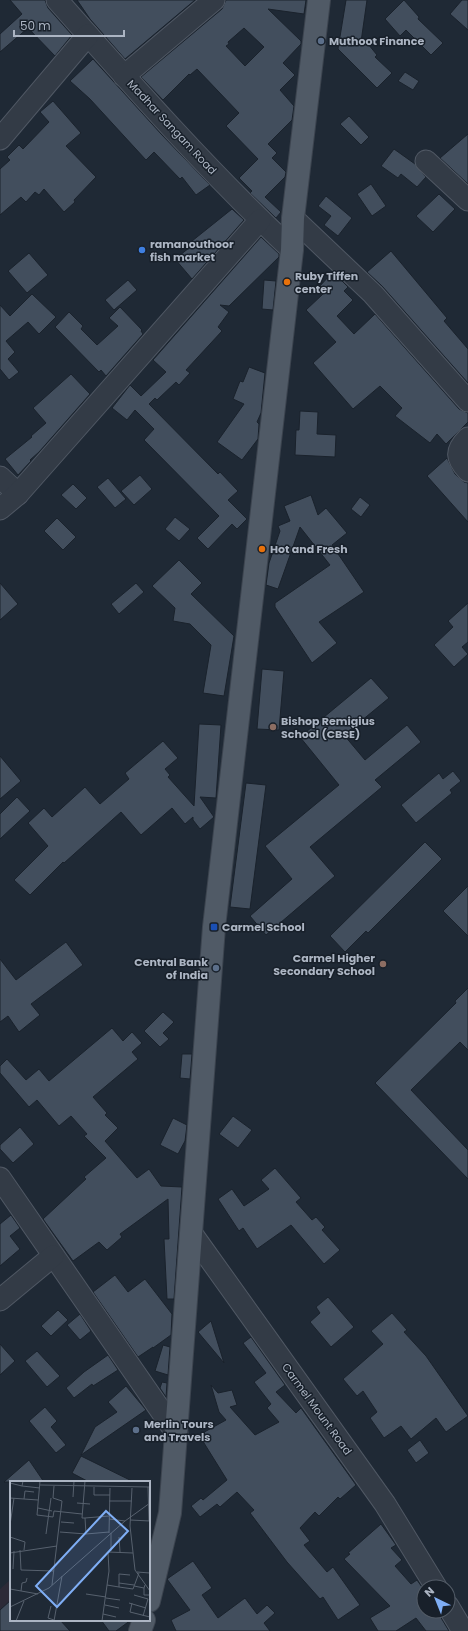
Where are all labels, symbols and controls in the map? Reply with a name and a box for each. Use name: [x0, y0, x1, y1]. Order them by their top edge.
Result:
scale bar: [14, 12, 124, 38]
text: 50 m: [20, 17, 51, 34]
place label: Muthoot Finance: [329, 33, 424, 49]
marker: Muthoot Finance: [316, 36, 326, 46]
street label: Madhar Sangam Road: [124, 76, 220, 178]
place label: ramanouthoor fish market: [150, 236, 234, 265]
marker: ramanouthoor fish market: [137, 245, 147, 255]
place label: Ruby Tiffen center: [295, 268, 358, 297]
marker: Ruby Tiffen center: [282, 277, 292, 287]
place label: Hot and Fresh: [270, 541, 348, 557]
marker: Hot and Fresh: [257, 544, 267, 554]
place label: Bishop Remigius School (CBSE): [281, 713, 375, 742]
marker: Bishop Remigius School (CBSE): [268, 722, 278, 732]
place label: Carmel School: [222, 919, 305, 935]
marker: Carmel School: [209, 922, 219, 932]
place label: Carmel Higher Secondary School: [273, 950, 375, 979]
place label: Central Bank of India: [134, 954, 208, 983]
marker: Carmel Higher Secondary School: [378, 959, 388, 969]
marker: Central Bank of India: [211, 963, 221, 973]
street label: Carmel Mount Road: [278, 1360, 356, 1458]
place label: Merlin Tours and Travels: [144, 1416, 214, 1445]
marker: Merlin Tours and Travels: [131, 1425, 141, 1435]
inset map: [10, 1481, 150, 1621]
north arrow: [416, 1579, 456, 1619]
text: N: [421, 1583, 438, 1600]

